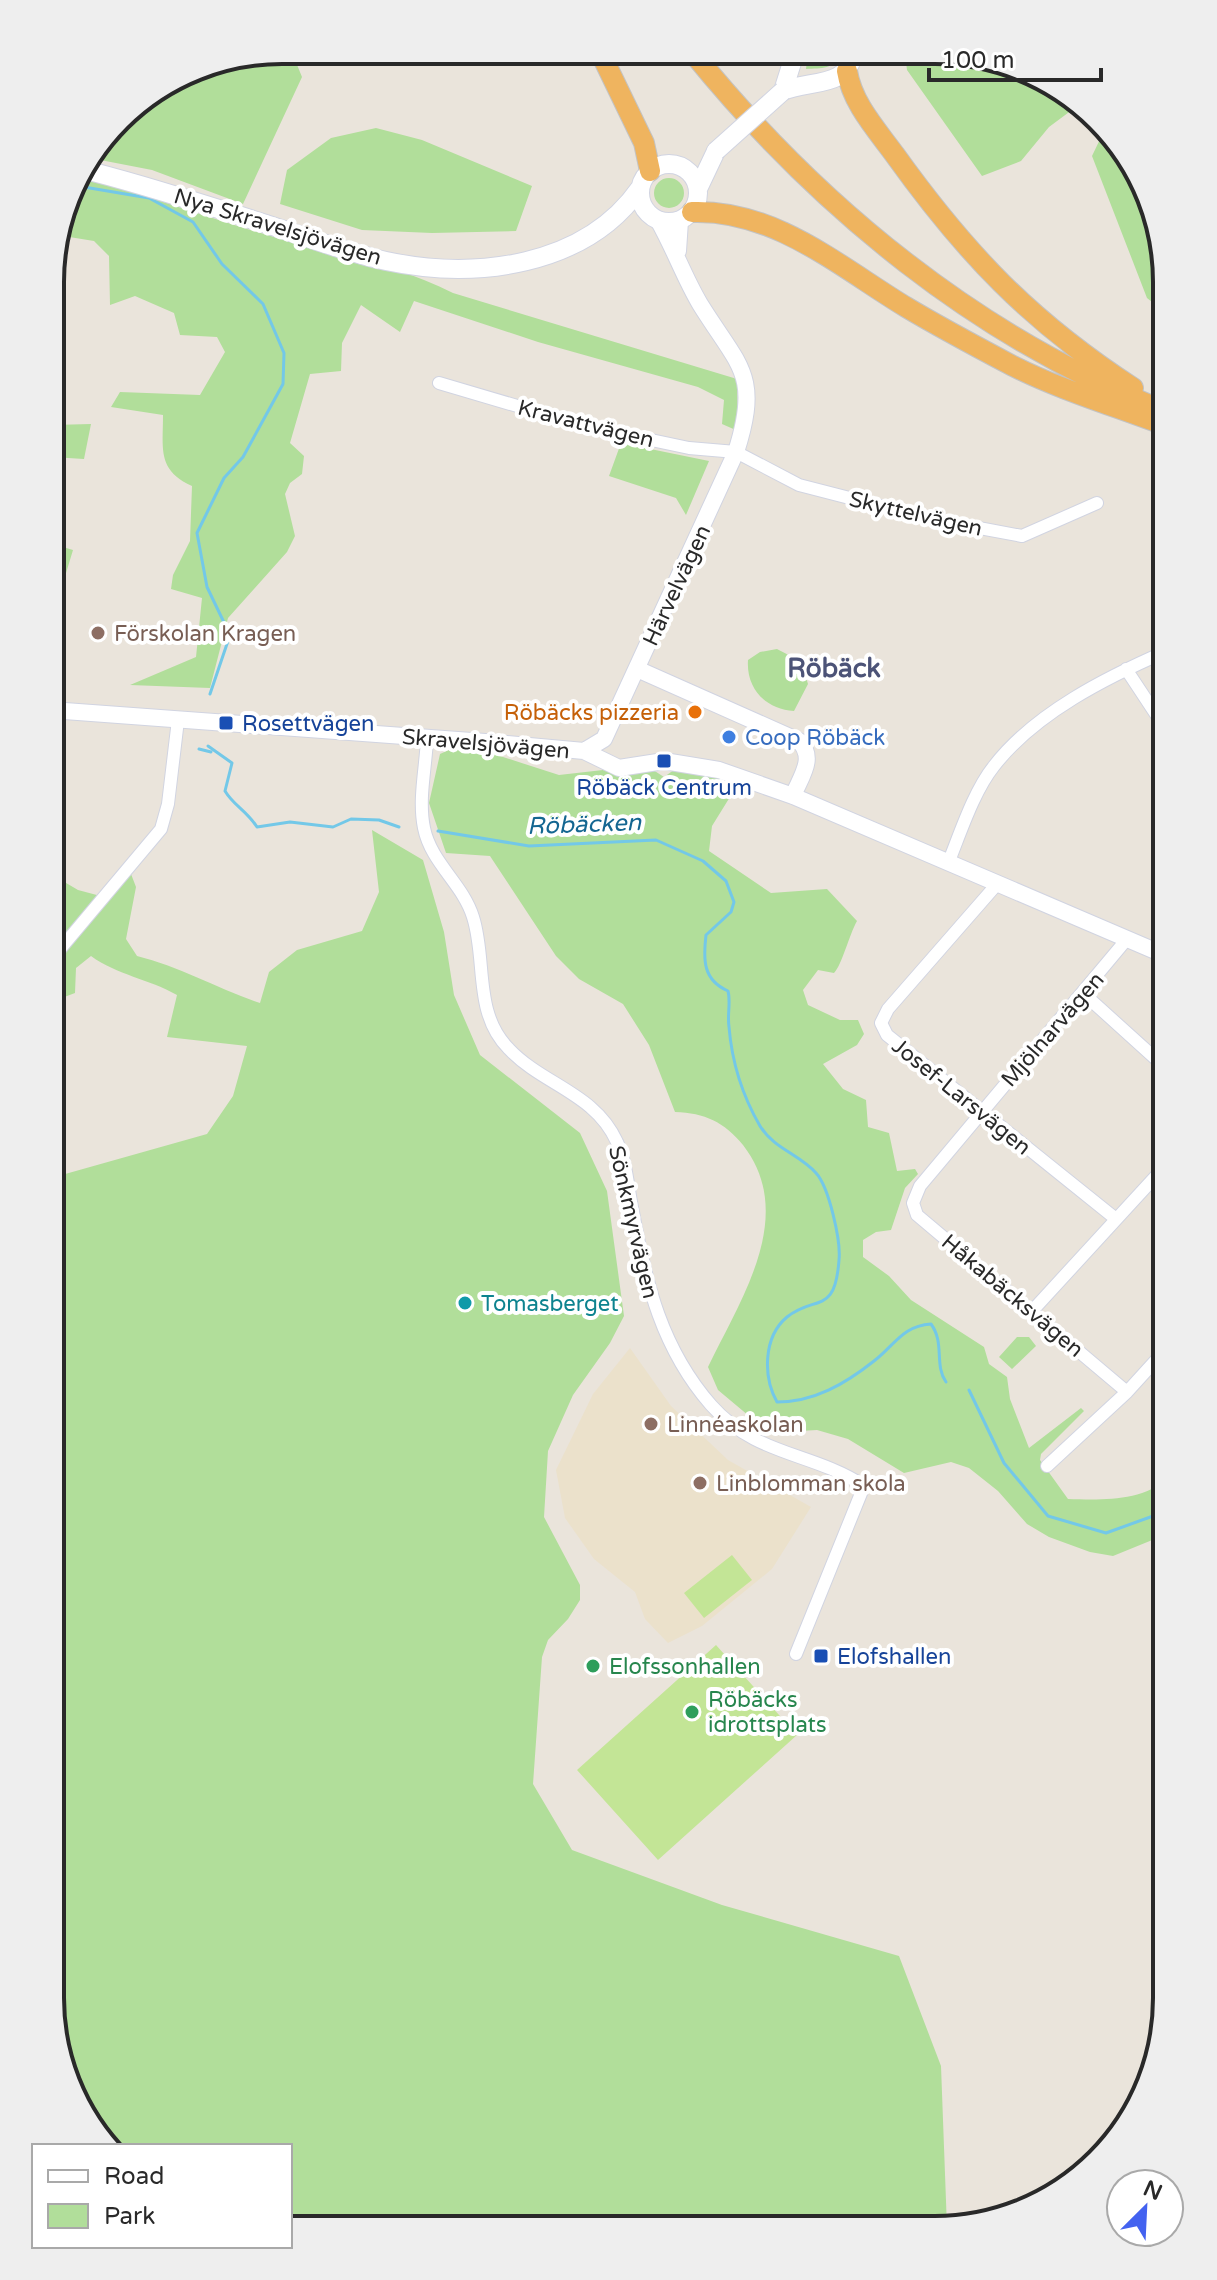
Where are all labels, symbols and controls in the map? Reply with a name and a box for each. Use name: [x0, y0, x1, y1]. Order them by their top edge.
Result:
scale bar: [929, 32, 1101, 82]
text: 100 m: [941, 46, 1015, 75]
street label: Nya Skravelsjövägen: [171, 183, 385, 271]
street label: Kravattvägen: [515, 395, 656, 453]
street label: Skyttelvägen: [847, 486, 985, 542]
street label: Härvelvägen: [638, 521, 716, 650]
place label: Förskolan Kragen: [114, 621, 296, 647]
marker: Förskolan Kragen: [89, 624, 107, 642]
district label: Röbäck: [787, 653, 881, 684]
place label: Röbäcks pizzeria: [504, 700, 679, 726]
marker: Röbäcks pizzeria: [686, 703, 704, 721]
place label: Rosettvägen: [242, 711, 374, 737]
marker: Rosettvägen: [217, 714, 235, 732]
street label: Skravelsjövägen: [401, 724, 571, 764]
place label: Coop Röbäck: [745, 725, 885, 751]
marker: Coop Röbäck: [720, 728, 738, 746]
marker: Röbäck Centrum: [655, 752, 673, 770]
place label: Röbäck Centrum: [576, 775, 752, 801]
water label: Röbäcken: [526, 808, 643, 841]
street label: Mjölnarvägen: [996, 967, 1110, 1092]
street label: Josef-Larsvägen: [887, 1033, 1036, 1161]
street label: Sönkmyrvägen: [603, 1143, 663, 1301]
street label: Håkabäcksvägen: [936, 1229, 1089, 1363]
place label: Tomasberget: [481, 1291, 619, 1317]
marker: Tomasberget: [456, 1294, 474, 1312]
place label: Linnéaskolan: [667, 1412, 804, 1438]
marker: Linnéaskolan: [642, 1415, 660, 1433]
place label: Linblomman skola: [716, 1471, 906, 1497]
marker: Linblomman skola: [691, 1474, 709, 1492]
place label: Elofshallen: [837, 1644, 951, 1670]
marker: Elofshallen: [812, 1647, 830, 1665]
place label: Elofssonhallen: [609, 1654, 761, 1680]
marker: Elofssonhallen: [584, 1657, 602, 1675]
place label: Röbäcks idrottsplats: [708, 1687, 827, 1738]
marker: Röbäcks idrottsplats: [683, 1703, 701, 1721]
legend: [32, 2144, 292, 2248]
text: Road: [104, 2162, 164, 2191]
north arrow: [1105, 2168, 1185, 2248]
text: N: [1139, 2175, 1166, 2206]
text: Park: [104, 2202, 155, 2231]

